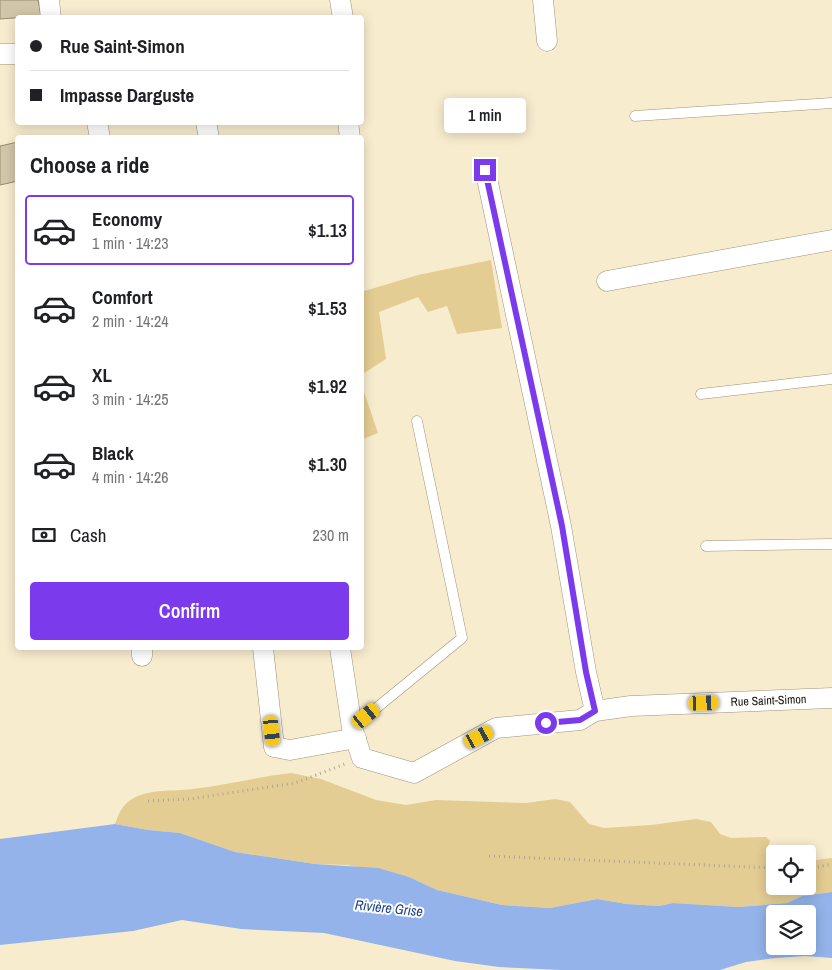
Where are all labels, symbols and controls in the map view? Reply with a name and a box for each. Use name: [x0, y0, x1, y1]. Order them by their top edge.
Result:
text: Rue Saint-Simon: [60, 33, 185, 59]
text: Impasse Darguste: [60, 82, 194, 108]
callout: 1 min: [444, 98, 526, 132]
text: 1 min: [468, 104, 502, 126]
text: Choose a ride: [30, 150, 149, 180]
route end: [474, 159, 496, 181]
text: Economy: [92, 206, 162, 232]
icon: car: [32, 208, 77, 253]
text: $1.13: [308, 217, 347, 243]
text: 1 min · 14:23: [92, 232, 169, 254]
text: Comfort: [92, 284, 153, 310]
icon: car: [32, 286, 77, 331]
text: $1.53: [308, 295, 347, 321]
text: 2 min · 14:24: [92, 310, 169, 332]
text: XL: [92, 362, 112, 388]
icon: car: [32, 364, 77, 409]
text: $1.92: [308, 373, 347, 399]
text: 3 min · 14:25: [92, 388, 169, 410]
text: Black: [92, 440, 134, 466]
icon: car: [32, 442, 77, 487]
text: $1.30: [308, 451, 347, 477]
text: 4 min · 14:26: [92, 466, 169, 488]
icon: cash: [30, 521, 58, 549]
text: Cash: [70, 522, 106, 548]
text: 230 m: [313, 524, 349, 546]
button: Confirm: [30, 582, 349, 640]
street label: Rue Saint-Simon: [730, 691, 807, 710]
car: [688, 695, 719, 711]
car: [349, 701, 382, 731]
route start: [535, 712, 557, 734]
car: [262, 715, 281, 747]
car: [462, 723, 495, 751]
map controls: [766, 845, 816, 955]
button: locate: [766, 845, 816, 895]
water label: Rivière Grise: [354, 895, 424, 921]
button: layers: [766, 905, 816, 955]

